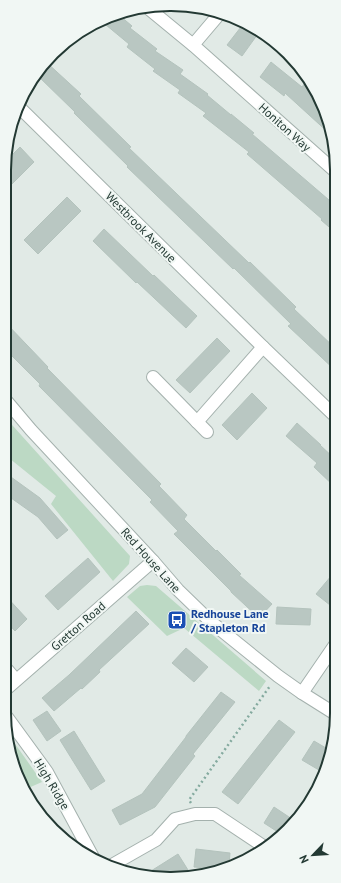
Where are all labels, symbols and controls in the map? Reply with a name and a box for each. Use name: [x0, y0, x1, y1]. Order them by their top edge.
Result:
street label: Honiton Way: [256, 100, 315, 155]
street label: Westbrook Avenue: [103, 189, 179, 265]
street label: Red House Lane: [118, 524, 184, 596]
street label: Gretton Road: [48, 598, 108, 654]
place label: Redhouse Lane / Stapleton Rd: [190, 606, 269, 635]
bus stop icon: Redhouse Lane / Stapleton Rd: [166, 609, 188, 631]
street label: High Ridge: [31, 756, 73, 812]
north arrow: [293, 835, 333, 875]
text: N: [296, 853, 312, 865]

